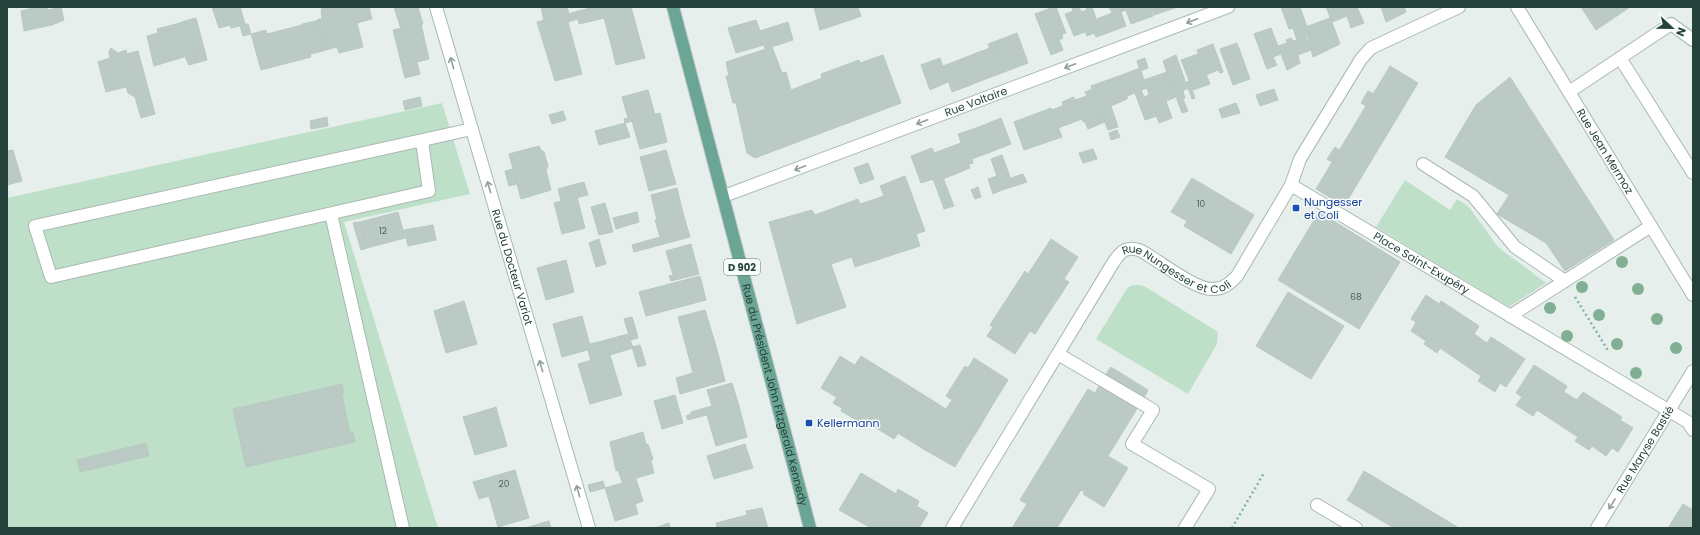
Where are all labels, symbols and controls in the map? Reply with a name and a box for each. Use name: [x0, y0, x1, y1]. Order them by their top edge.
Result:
north arrow: [1652, 8, 1692, 48]
one-way arrow: [1186, 17, 1198, 25]
text: N: [1672, 25, 1690, 39]
one-way arrow: [448, 56, 455, 69]
one-way arrow: [1064, 63, 1076, 71]
street label: Rue Voltaire: [942, 82, 1010, 121]
street label: Rue Jean Mermoz: [1573, 105, 1637, 197]
one-way arrow: [916, 119, 928, 127]
one-way arrow: [795, 164, 807, 172]
one-way arrow: [485, 181, 492, 194]
place label: Nungesser et Coli: [1304, 194, 1362, 223]
house number: 10: [1197, 198, 1206, 210]
marker: Nungesser et Coli: [1291, 203, 1301, 213]
street label: Rue du Docteur Variot: [488, 207, 537, 327]
house number: 12: [379, 225, 387, 237]
street label: Place Saint-Exupéry: [1370, 228, 1473, 298]
street label: Rue Nungesser et Coli: [1120, 241, 1235, 297]
road number: D 902: [724, 259, 760, 275]
street label: Rue du Président John Fitzgerald Kennedy: [738, 282, 812, 508]
house number: 68: [1350, 291, 1362, 303]
one-way arrow: [537, 360, 544, 373]
street label: Rue Maryse Bastié: [1612, 403, 1678, 496]
place label: Kellermann: [817, 415, 880, 431]
marker: Kellermann: [804, 418, 814, 428]
house number: 20: [499, 478, 510, 490]
one-way arrow: [574, 484, 581, 497]
one-way arrow: [1608, 498, 1616, 509]

